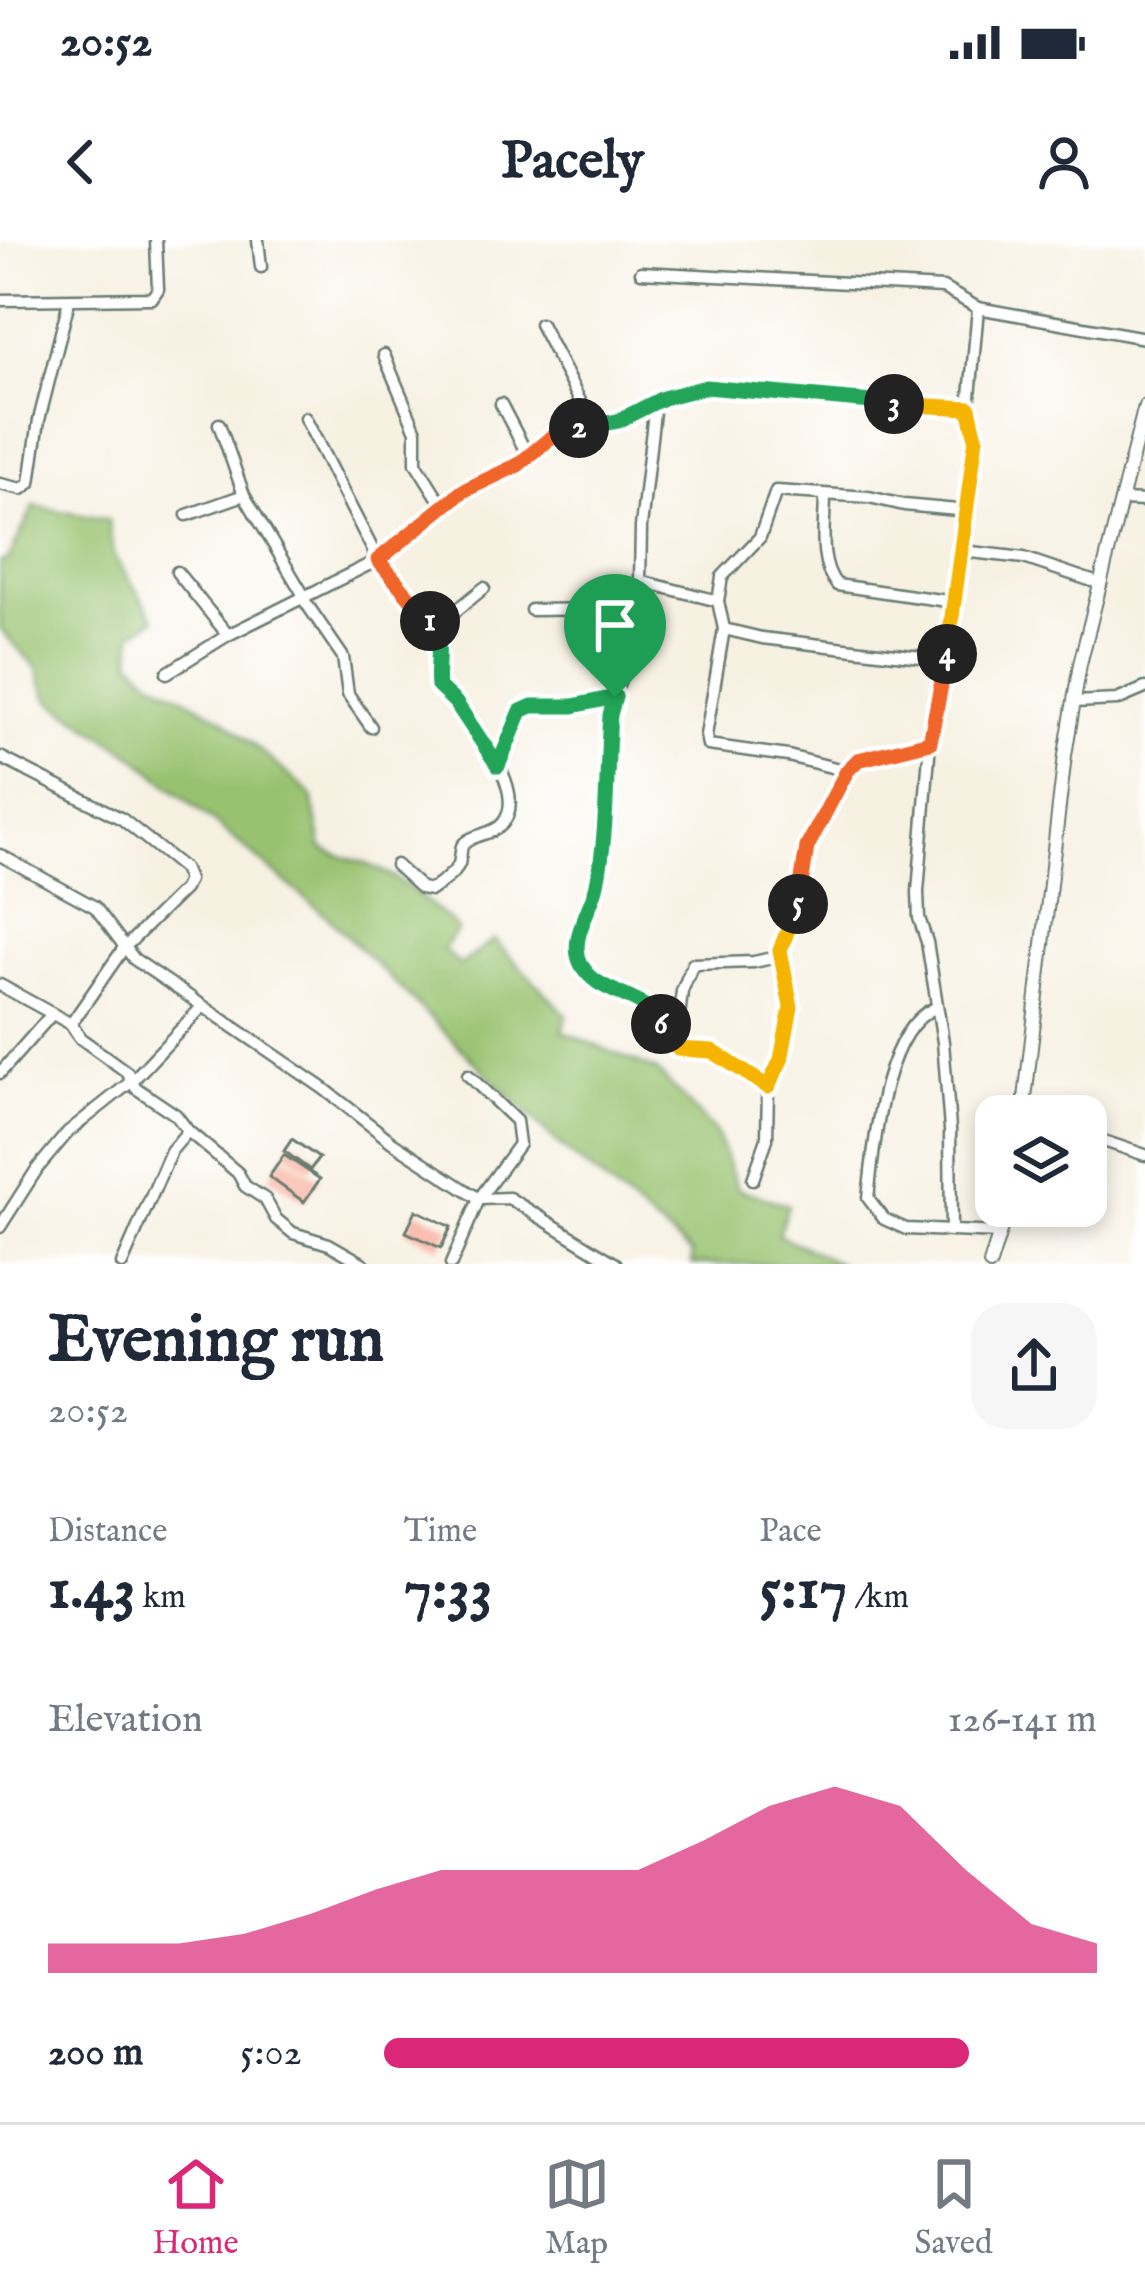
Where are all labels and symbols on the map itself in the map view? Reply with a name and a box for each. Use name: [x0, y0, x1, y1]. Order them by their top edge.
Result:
pin: 3: [864, 374, 924, 434]
pin: 2: [549, 398, 609, 458]
pin: [564, 574, 666, 697]
pin: 1: [400, 591, 460, 651]
pin: 4: [917, 624, 977, 684]
pin: 5: [768, 874, 828, 934]
pin: 6: [631, 994, 691, 1054]

